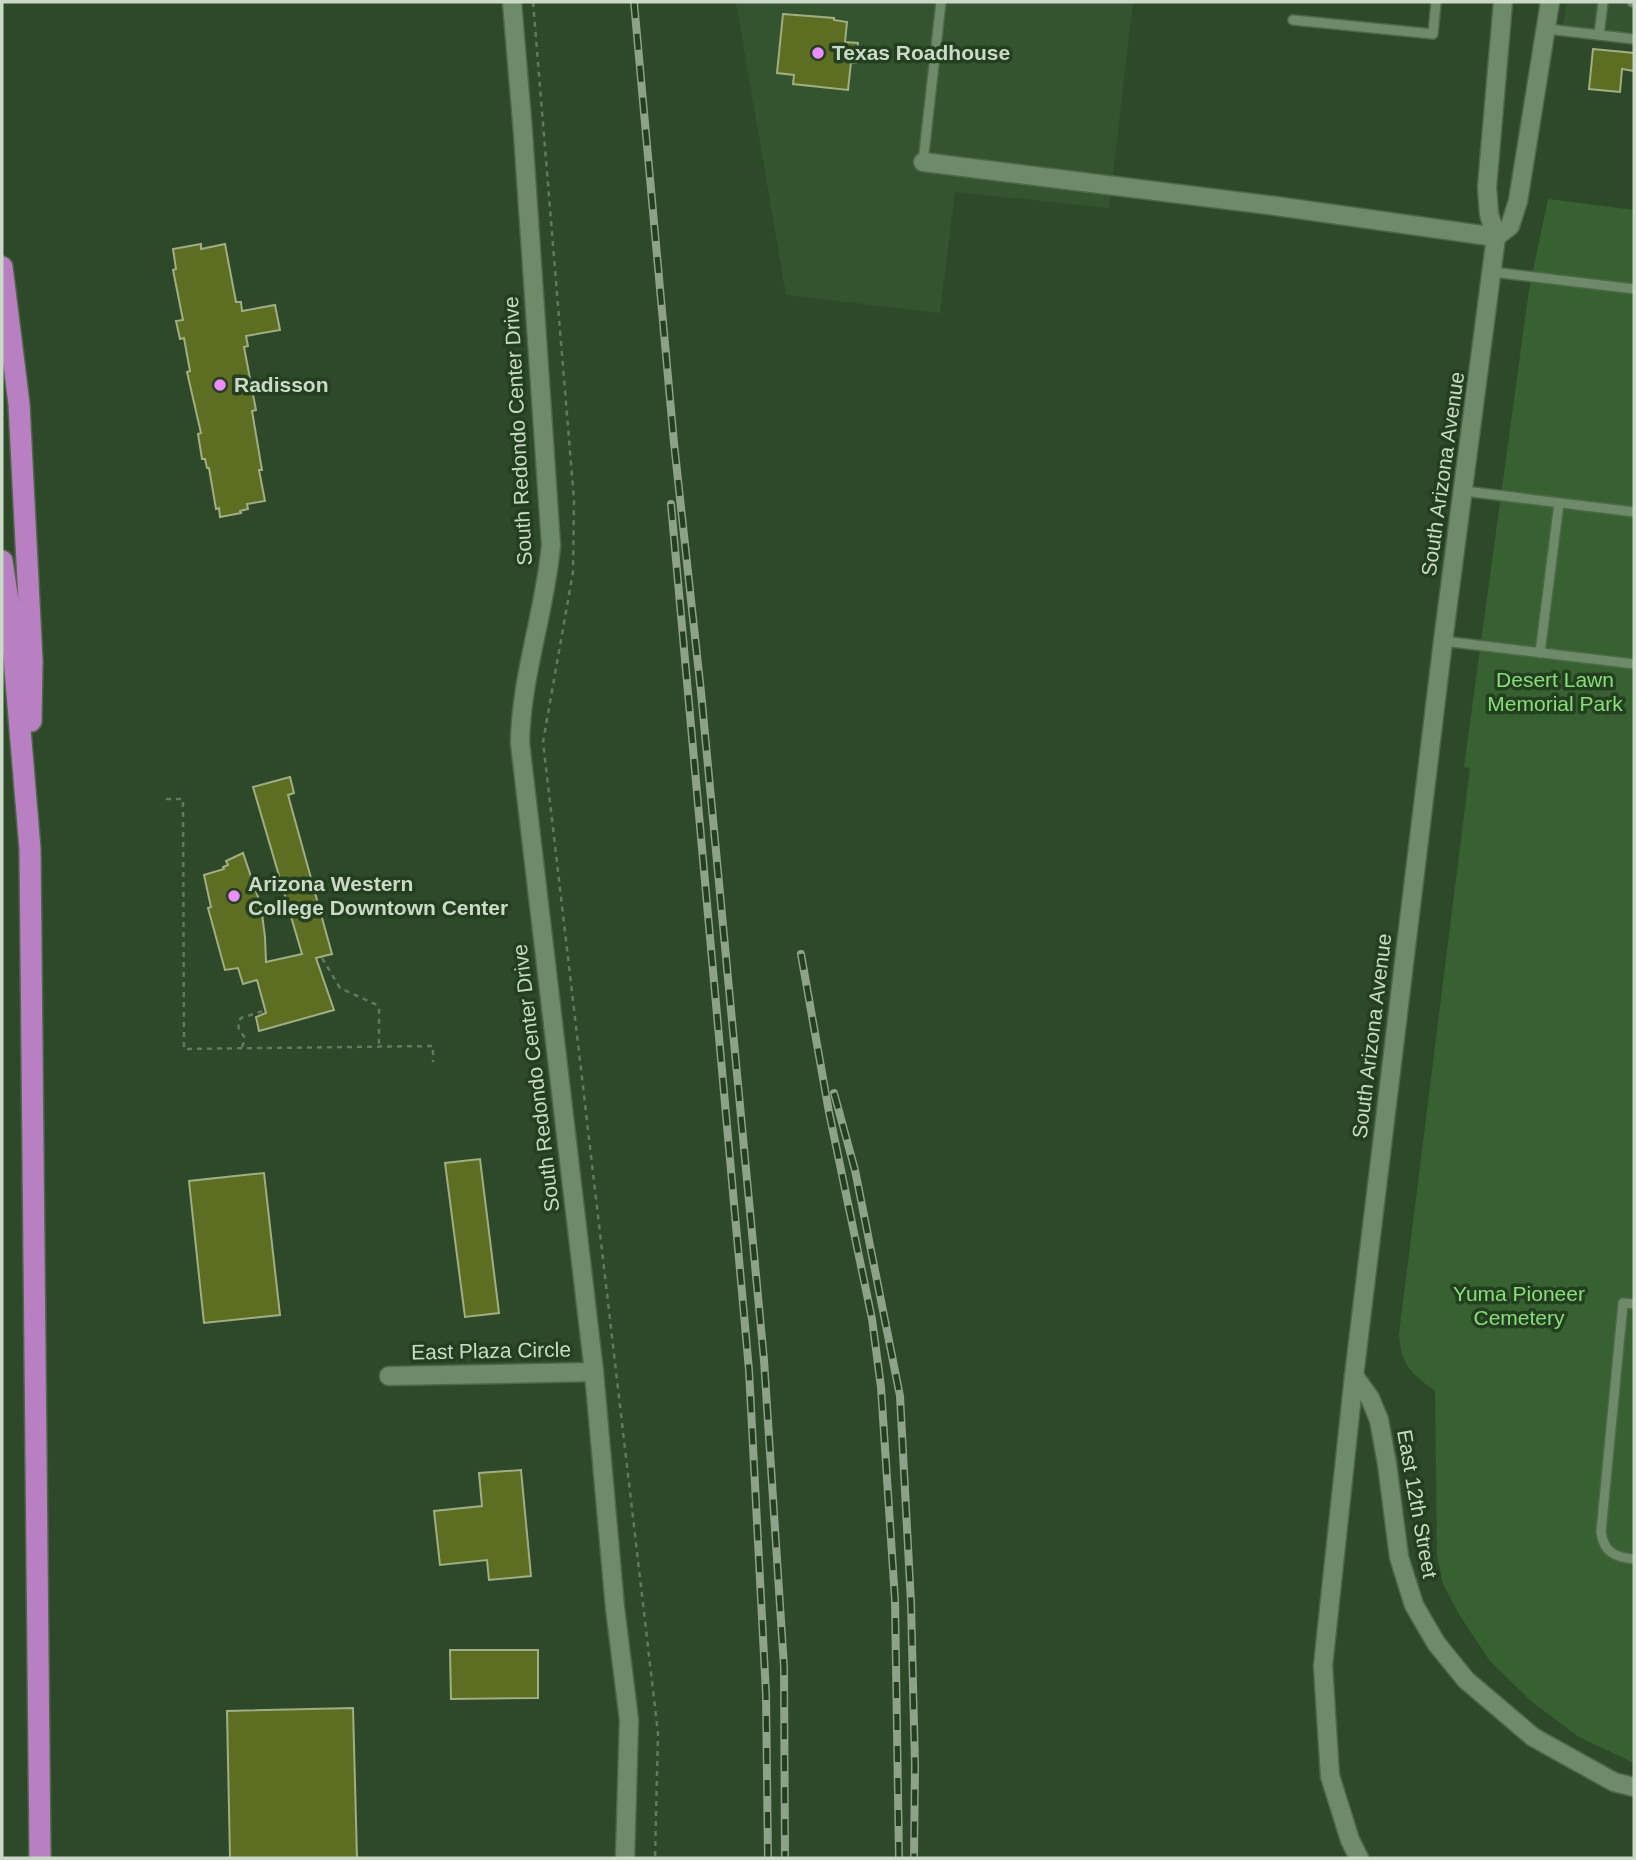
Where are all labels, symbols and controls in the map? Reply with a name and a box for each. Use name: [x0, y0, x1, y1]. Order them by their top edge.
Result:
place label: Texas Roadhouse: [832, 41, 1010, 64]
marker: Texas Roadhouse: [810, 45, 826, 61]
street label: South Redondo Center Drive: [499, 296, 536, 566]
street label: South Arizona Avenue: [1417, 370, 1468, 578]
place label: Radisson: [234, 373, 329, 396]
marker: Radisson: [212, 377, 228, 393]
park label: Desert Lawn Memorial Park: [1487, 668, 1623, 715]
place label: Arizona Western College Downtown Center: [248, 872, 508, 919]
marker: Arizona Western College Downtown Center: [226, 888, 242, 904]
street label: South Arizona Avenue: [1348, 932, 1395, 1140]
street label: South Redondo Center Drive: [508, 943, 563, 1213]
park label: Yuma Pioneer Cemetery: [1453, 1282, 1585, 1329]
street label: East Plaza Circle: [411, 1338, 571, 1363]
street label: East 12th Street: [1393, 1428, 1442, 1580]

